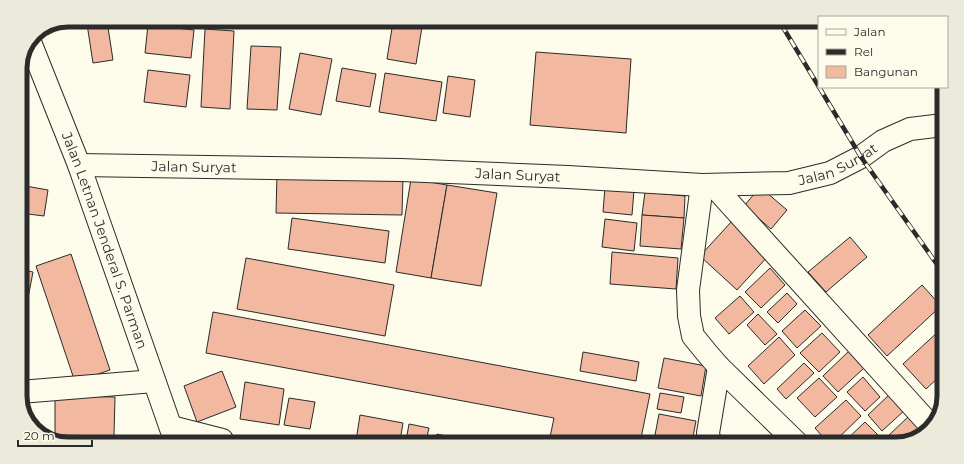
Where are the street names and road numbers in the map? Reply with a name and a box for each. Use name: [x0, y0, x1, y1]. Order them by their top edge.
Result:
street label: Jalan Letnan Jenderal S. Parman: [57, 128, 151, 351]
street label: Jalan Suryat: [796, 139, 881, 190]
street label: Jalan Suryat: [150, 157, 237, 176]
street label: Jalan Suryat: [474, 164, 561, 186]

